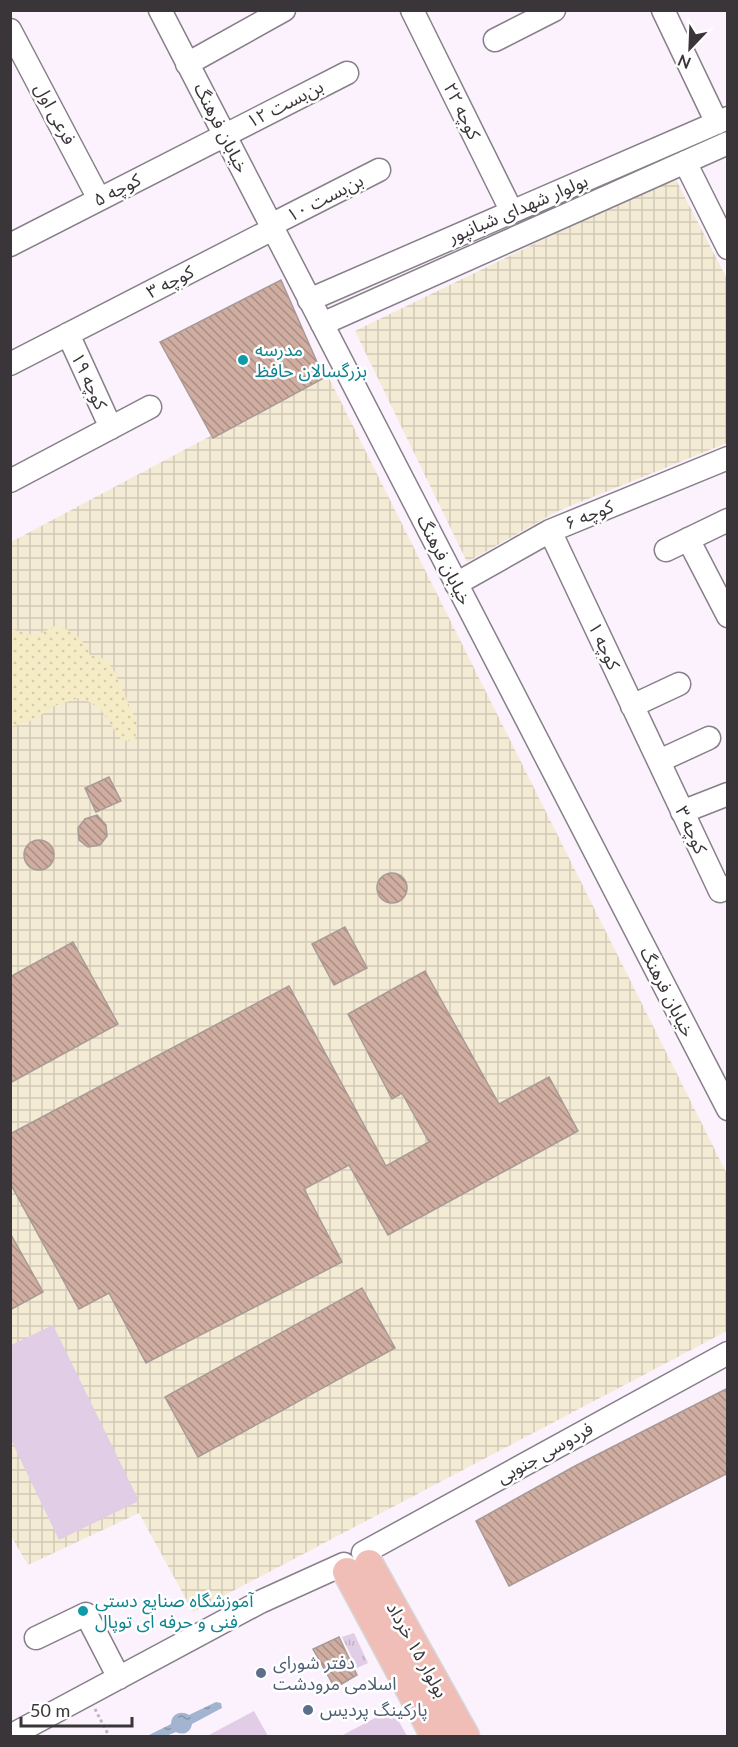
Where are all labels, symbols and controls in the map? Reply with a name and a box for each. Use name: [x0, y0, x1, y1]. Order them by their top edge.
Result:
north arrow: [660, 18, 720, 78]
text: N: [675, 51, 693, 73]
street label: بن‌بست ۱۲: [243, 74, 327, 133]
street label: فرعی اول: [30, 79, 81, 149]
street label: خیابان فرهنگ: [189, 79, 254, 177]
street label: کوچه ۲۲: [439, 79, 486, 144]
street label: کوچه ۵: [89, 168, 145, 211]
street label: بن‌بست ۱۰: [283, 168, 367, 227]
street label: بولوار شهدای شبانپور: [444, 169, 591, 249]
street label: کوچه ۳: [142, 260, 198, 303]
place label: مدرسه بزرگسالان حافظ: [255, 338, 367, 382]
street label: کوچه ۱۹: [66, 349, 113, 414]
marker: مدرسه بزرگسالان حافظ: [236, 353, 250, 367]
street label: کوچه ۶: [561, 494, 617, 535]
street label: خیابان فرهنگ: [412, 511, 477, 609]
street label: کوچه ۱: [583, 618, 626, 674]
street label: کوچه ۳: [670, 802, 713, 858]
street label: خیابان فرهنگ: [635, 943, 700, 1041]
street label: فردوسی جنوبی: [493, 1417, 597, 1488]
place label: آموزشگاه صنایع دستی فنی و حرفه ای توپال: [95, 1589, 254, 1633]
street label: بولوار ۱۵ خرداد: [382, 1598, 453, 1702]
marker: آموزشگاه صنایع دستی فنی و حرفه ای توپال: [76, 1604, 90, 1618]
place label: دفتر شورای اسلامی مرودشت: [273, 1651, 396, 1695]
marker: دفتر شورای اسلامی مرودشت: [254, 1666, 268, 1680]
scale bar: [21, 1690, 132, 1728]
place label: پارکینگ پردیس: [320, 1698, 428, 1721]
text: 50 m: [30, 1699, 70, 1721]
marker: پارکینگ پردیس: [301, 1703, 315, 1717]

